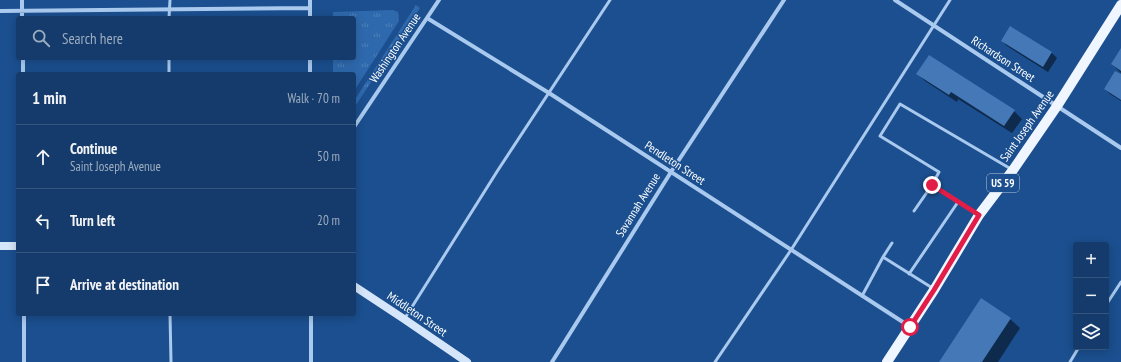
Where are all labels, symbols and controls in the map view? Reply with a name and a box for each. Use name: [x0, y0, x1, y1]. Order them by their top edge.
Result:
street label: Washington Avenue: [366, 10, 423, 86]
search box: [16, 16, 356, 60]
icon: search: [30, 27, 52, 49]
text: Search here: [62, 29, 123, 48]
street label: Richardson Street: [969, 32, 1039, 85]
text: 1 min: [32, 87, 66, 109]
street label: Saint Joseph Avenue: [996, 87, 1057, 164]
text: Walk · 70 m: [288, 90, 340, 107]
street label: Pendleton Street: [642, 137, 709, 188]
text: Continue: [70, 139, 117, 158]
icon: ahead: [32, 146, 54, 168]
text: 50 m: [317, 148, 340, 165]
text: Saint Joseph Avenue: [70, 158, 161, 175]
street label: Savannah Avenue: [612, 170, 663, 239]
road number: US 59: [987, 174, 1019, 192]
route end: [923, 176, 941, 194]
icon: left: [32, 210, 54, 232]
text: Turn left: [70, 211, 115, 230]
text: 20 m: [317, 212, 340, 229]
map controls: [1073, 242, 1109, 350]
button: +: [1073, 242, 1109, 278]
icon: arrive: [32, 274, 54, 296]
text: Arrive at destination: [70, 275, 179, 294]
button: −: [1073, 278, 1109, 314]
street label: Middleton Street: [384, 288, 451, 340]
button: layers: [1073, 314, 1109, 350]
route start: [901, 318, 919, 336]

